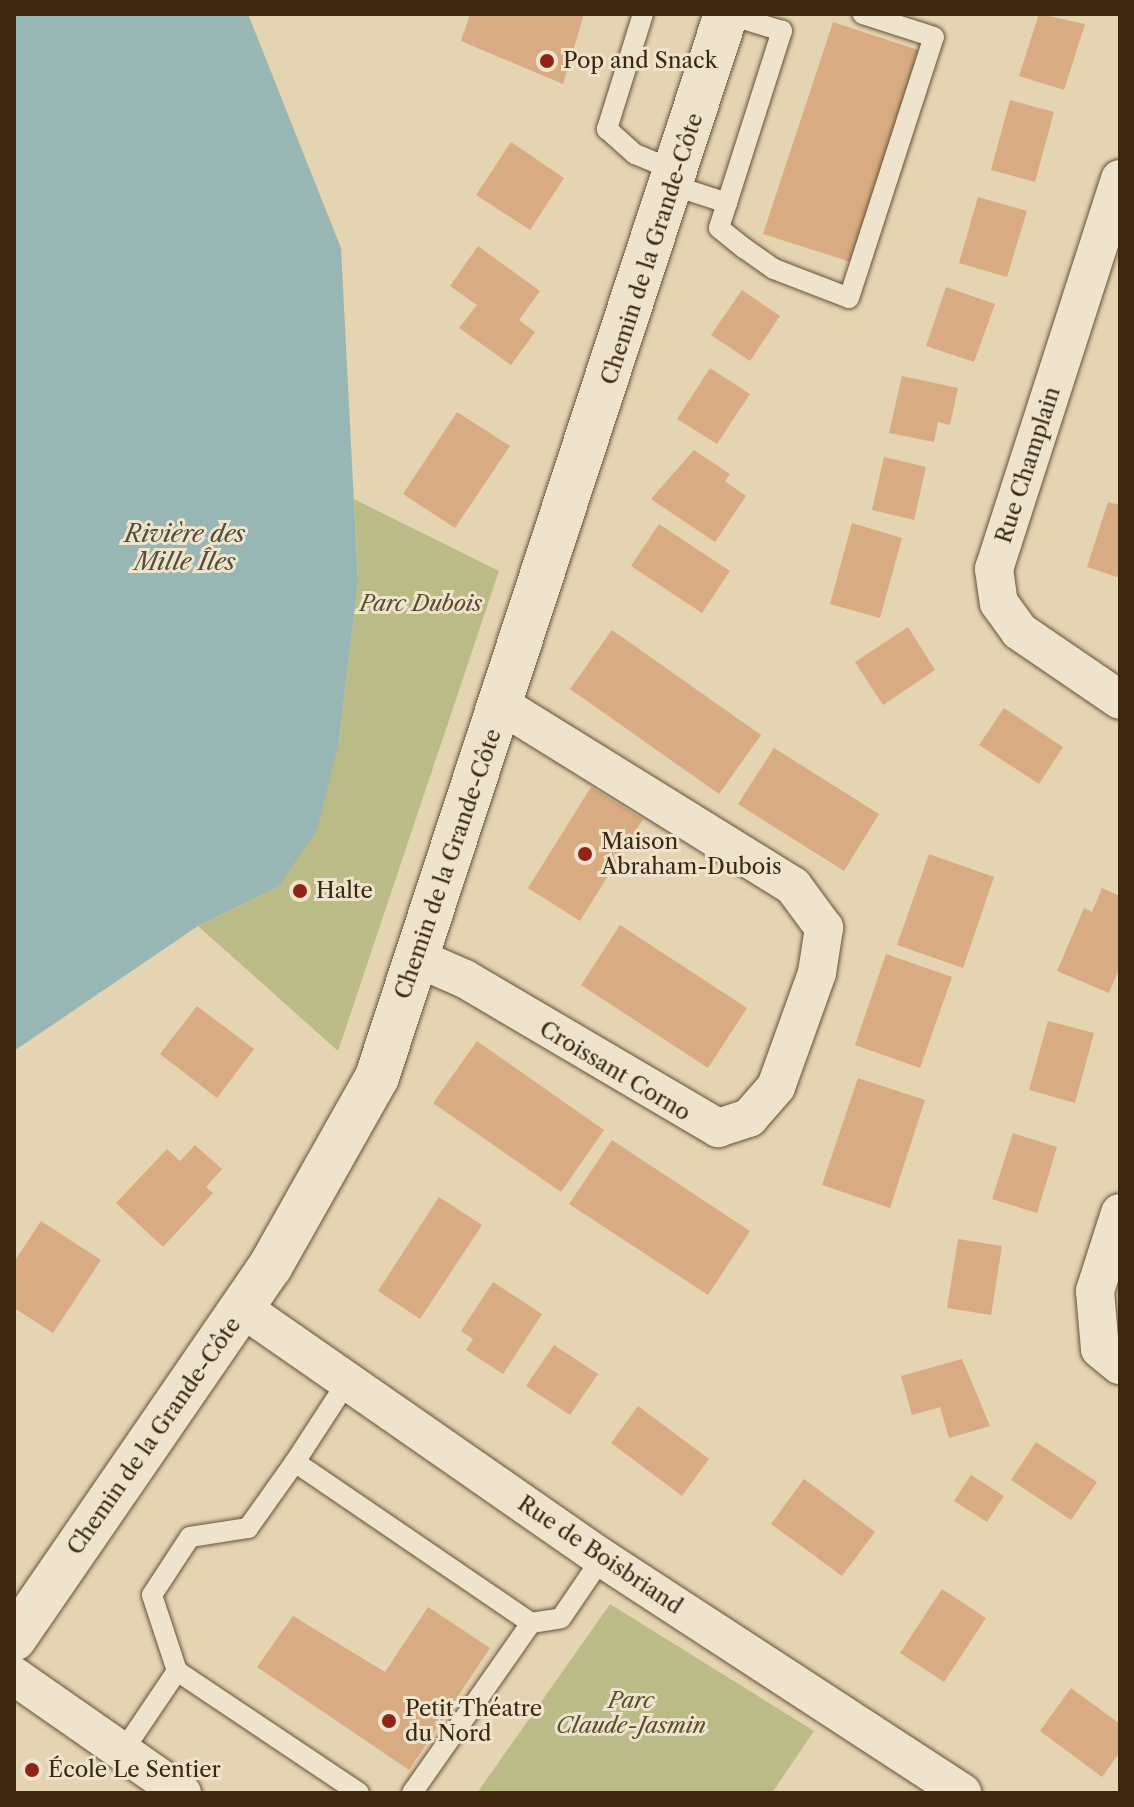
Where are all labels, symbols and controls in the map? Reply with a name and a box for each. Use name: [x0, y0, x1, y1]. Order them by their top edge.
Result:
place label: Pop and Snack: [563, 48, 717, 74]
marker: Pop and Snack: [538, 52, 556, 70]
street label: Chemin de la Grande-Côte: [596, 110, 708, 388]
street label: Rue Champlain: [990, 383, 1066, 547]
water label: Rivière des Mille Îles: [125, 520, 245, 576]
park label: Parc Dubois: [360, 591, 482, 617]
street label: Chemin de la Grande-Côte: [389, 725, 507, 1003]
place label: Maison Abraham-Dubois: [601, 828, 782, 880]
marker: Maison Abraham-Dubois: [576, 845, 594, 863]
place label: Halte: [316, 878, 373, 904]
marker: Halte: [291, 882, 309, 900]
street label: Croissant Corno: [535, 1016, 695, 1126]
street label: Chemin de la Grande-Côte: [62, 1312, 246, 1560]
street label: Rue de Boisbriand: [513, 1490, 687, 1620]
park label: Parc Claude-Jasmin: [556, 1687, 706, 1738]
place label: Petit Théatre du Nord: [405, 1695, 543, 1746]
marker: Petit Théatre du Nord: [380, 1712, 398, 1730]
place label: École Le Sentier: [48, 1757, 221, 1783]
marker: École Le Sentier: [23, 1761, 41, 1779]

